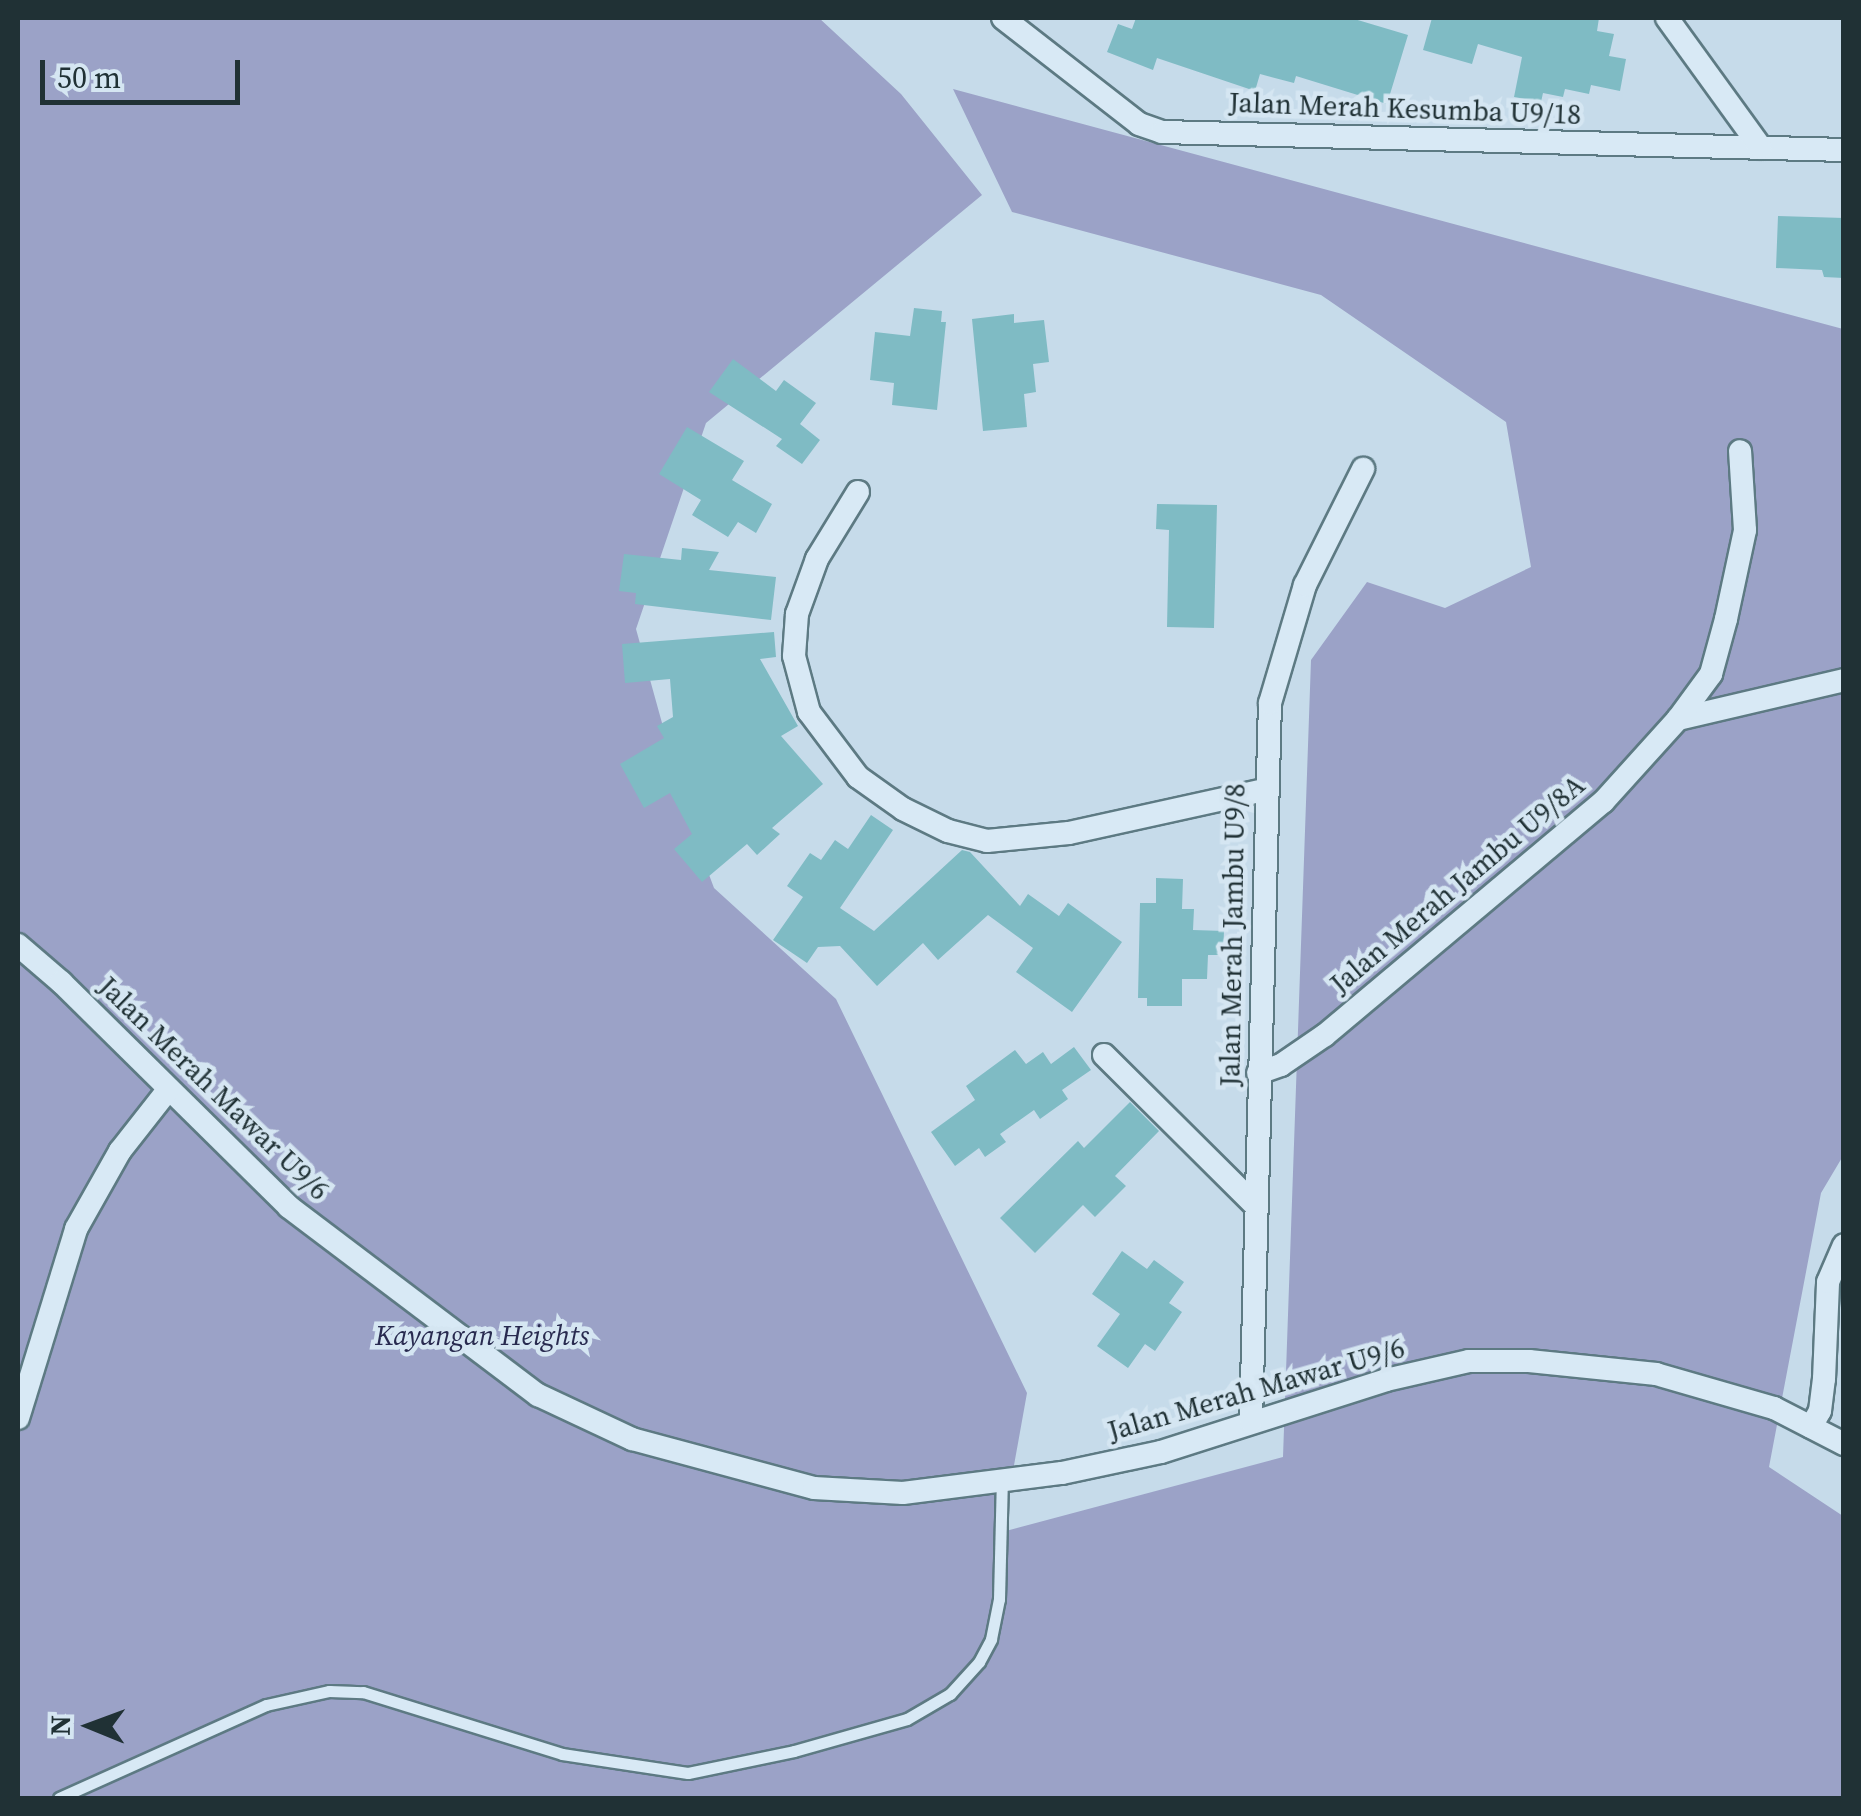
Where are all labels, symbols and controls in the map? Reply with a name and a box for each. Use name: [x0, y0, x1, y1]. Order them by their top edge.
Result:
scale bar: [45, 40, 245, 102]
text: 50 m: [57, 57, 121, 98]
street label: Jalan Merah Kesumba U9/18: [1228, 85, 1582, 131]
street label: Jalan Merah Jambu U9/8A: [1323, 768, 1591, 1000]
street label: Jalan Merah Jambu U9/8: [1213, 783, 1251, 1087]
street label: Jalan Merah Mawar U9/6: [92, 969, 336, 1207]
park label: Kayangan Heights: [375, 1318, 589, 1352]
street label: Jalan Merah Mawar U9/6: [1104, 1331, 1408, 1447]
north arrow: [40, 1676, 140, 1776]
text: N: [41, 1715, 79, 1736]

